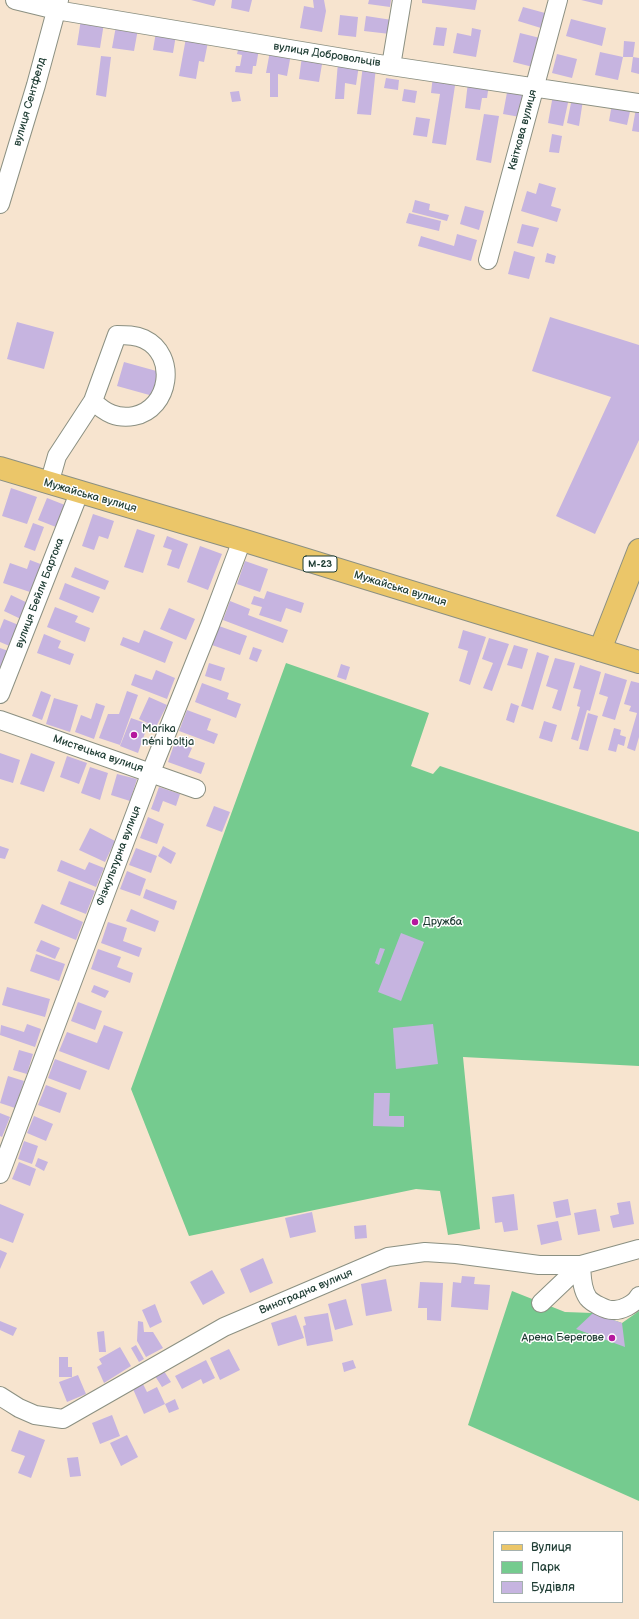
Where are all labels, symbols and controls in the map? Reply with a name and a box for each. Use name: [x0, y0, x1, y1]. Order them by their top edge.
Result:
street label: вулиця Добровольців: [272, 40, 382, 70]
street label: вулиця Сентфелд: [11, 56, 49, 148]
street label: Квіткова вулиця: [506, 88, 540, 172]
street label: Мужайська вулиця: [42, 476, 138, 516]
street label: вулиця Бейли Бартока: [13, 536, 67, 650]
road number: М-23: [303, 556, 337, 572]
street label: Мужайська вулиця: [352, 569, 448, 609]
place label: Marika néni boltja: [142, 722, 194, 748]
marker: Marika néni boltja: [129, 730, 139, 740]
street label: Мистецька вулиця: [51, 732, 145, 776]
street label: Фізкультурна вулиця: [94, 804, 144, 908]
place label: Дружба: [423, 915, 462, 929]
marker: Дружба: [410, 917, 420, 927]
street label: Виноградна вулиця: [257, 1266, 355, 1318]
place label: Арена Берегове: [522, 1331, 604, 1345]
marker: Арена Берегове: [607, 1333, 617, 1343]
legend: [493, 1531, 623, 1603]
text: Вулиця: [531, 1540, 571, 1555]
text: Парк: [531, 1560, 560, 1575]
text: Будівля: [531, 1580, 575, 1595]

